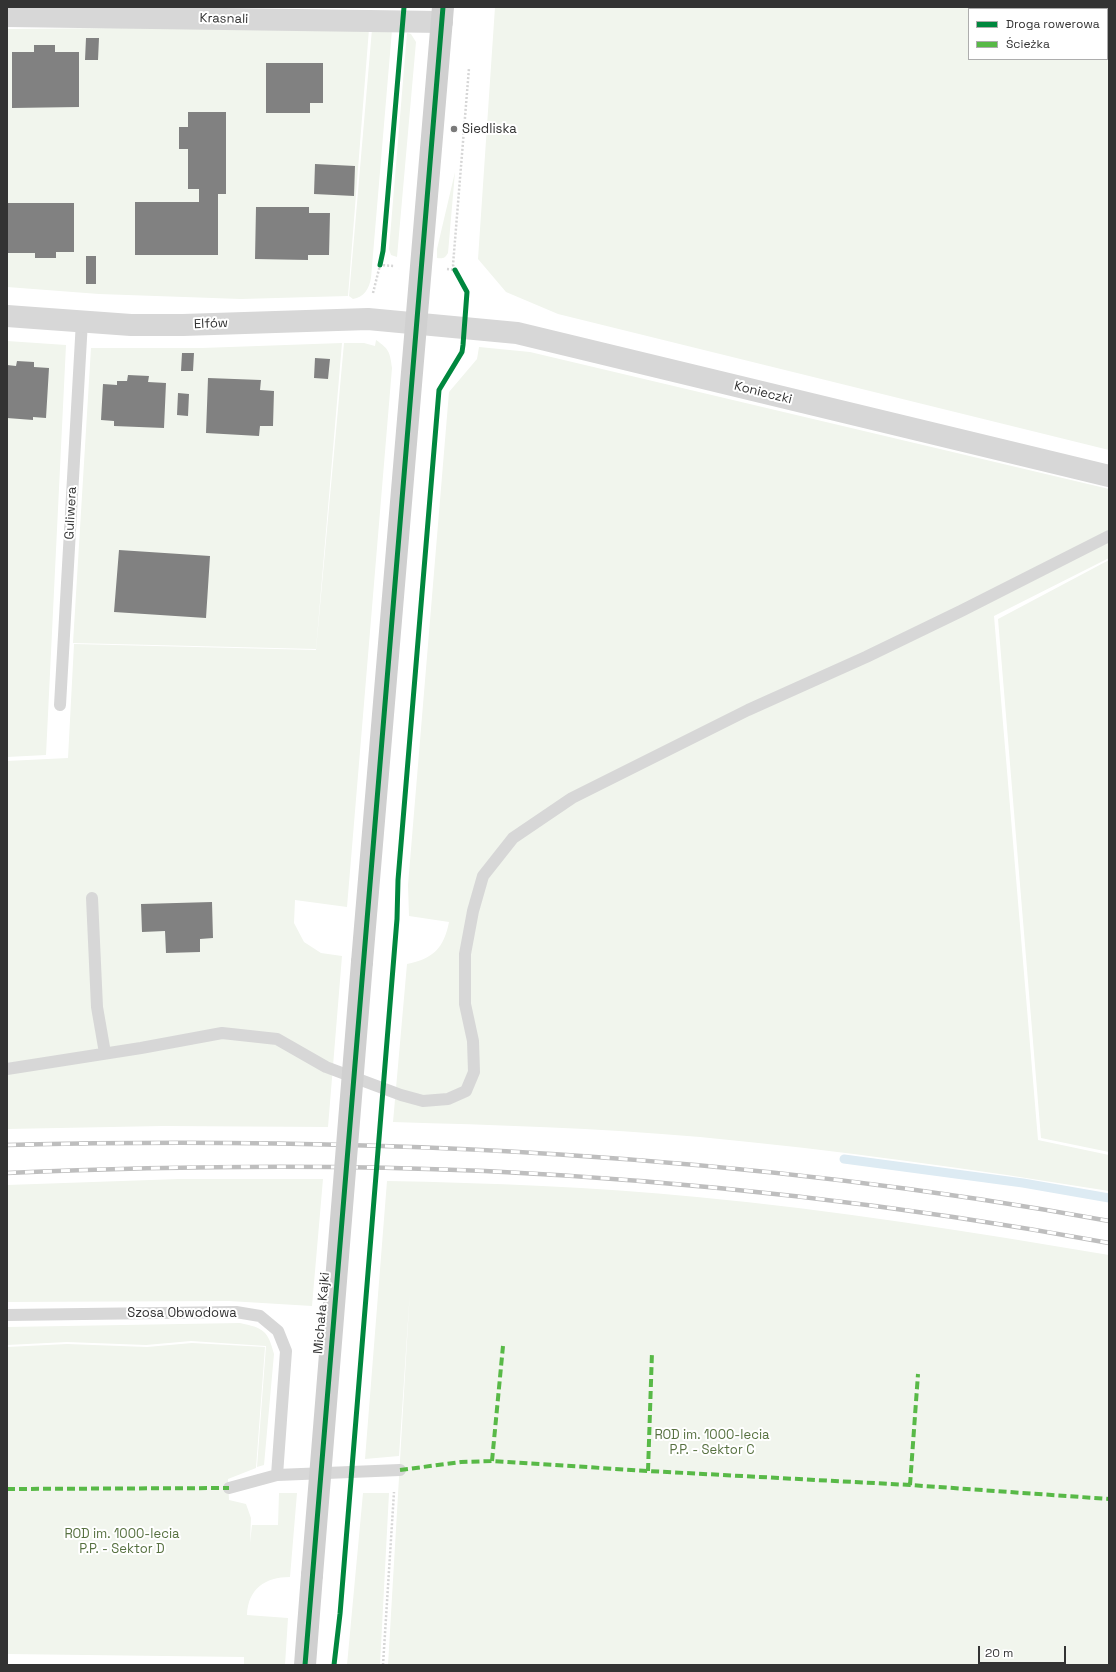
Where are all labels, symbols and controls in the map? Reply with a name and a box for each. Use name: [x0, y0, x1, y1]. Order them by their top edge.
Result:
legend: [968, 8, 1108, 60]
street label: Krasnali: [200, 11, 248, 27]
text: Droga rowerowa: [1006, 16, 1100, 32]
text: Ścieżka: [1006, 36, 1050, 52]
place label: Siedliska: [462, 121, 517, 137]
marker: Siedliska: [449, 124, 459, 134]
street label: Elfów: [194, 316, 228, 332]
street label: Konieczki: [732, 378, 794, 408]
street label: Guliwera: [62, 486, 80, 540]
street label: Michała Kajki: [311, 1271, 333, 1355]
street label: Szosa Obwodowa: [127, 1305, 237, 1321]
park label: ROD im. 1000-lecia P.P. - Sektor C: [654, 1427, 770, 1458]
park label: ROD im. 1000-lecia P.P. - Sektor D: [64, 1526, 180, 1557]
scale bar: [980, 1638, 1068, 1664]
text: 20 m: [985, 1645, 1013, 1661]

